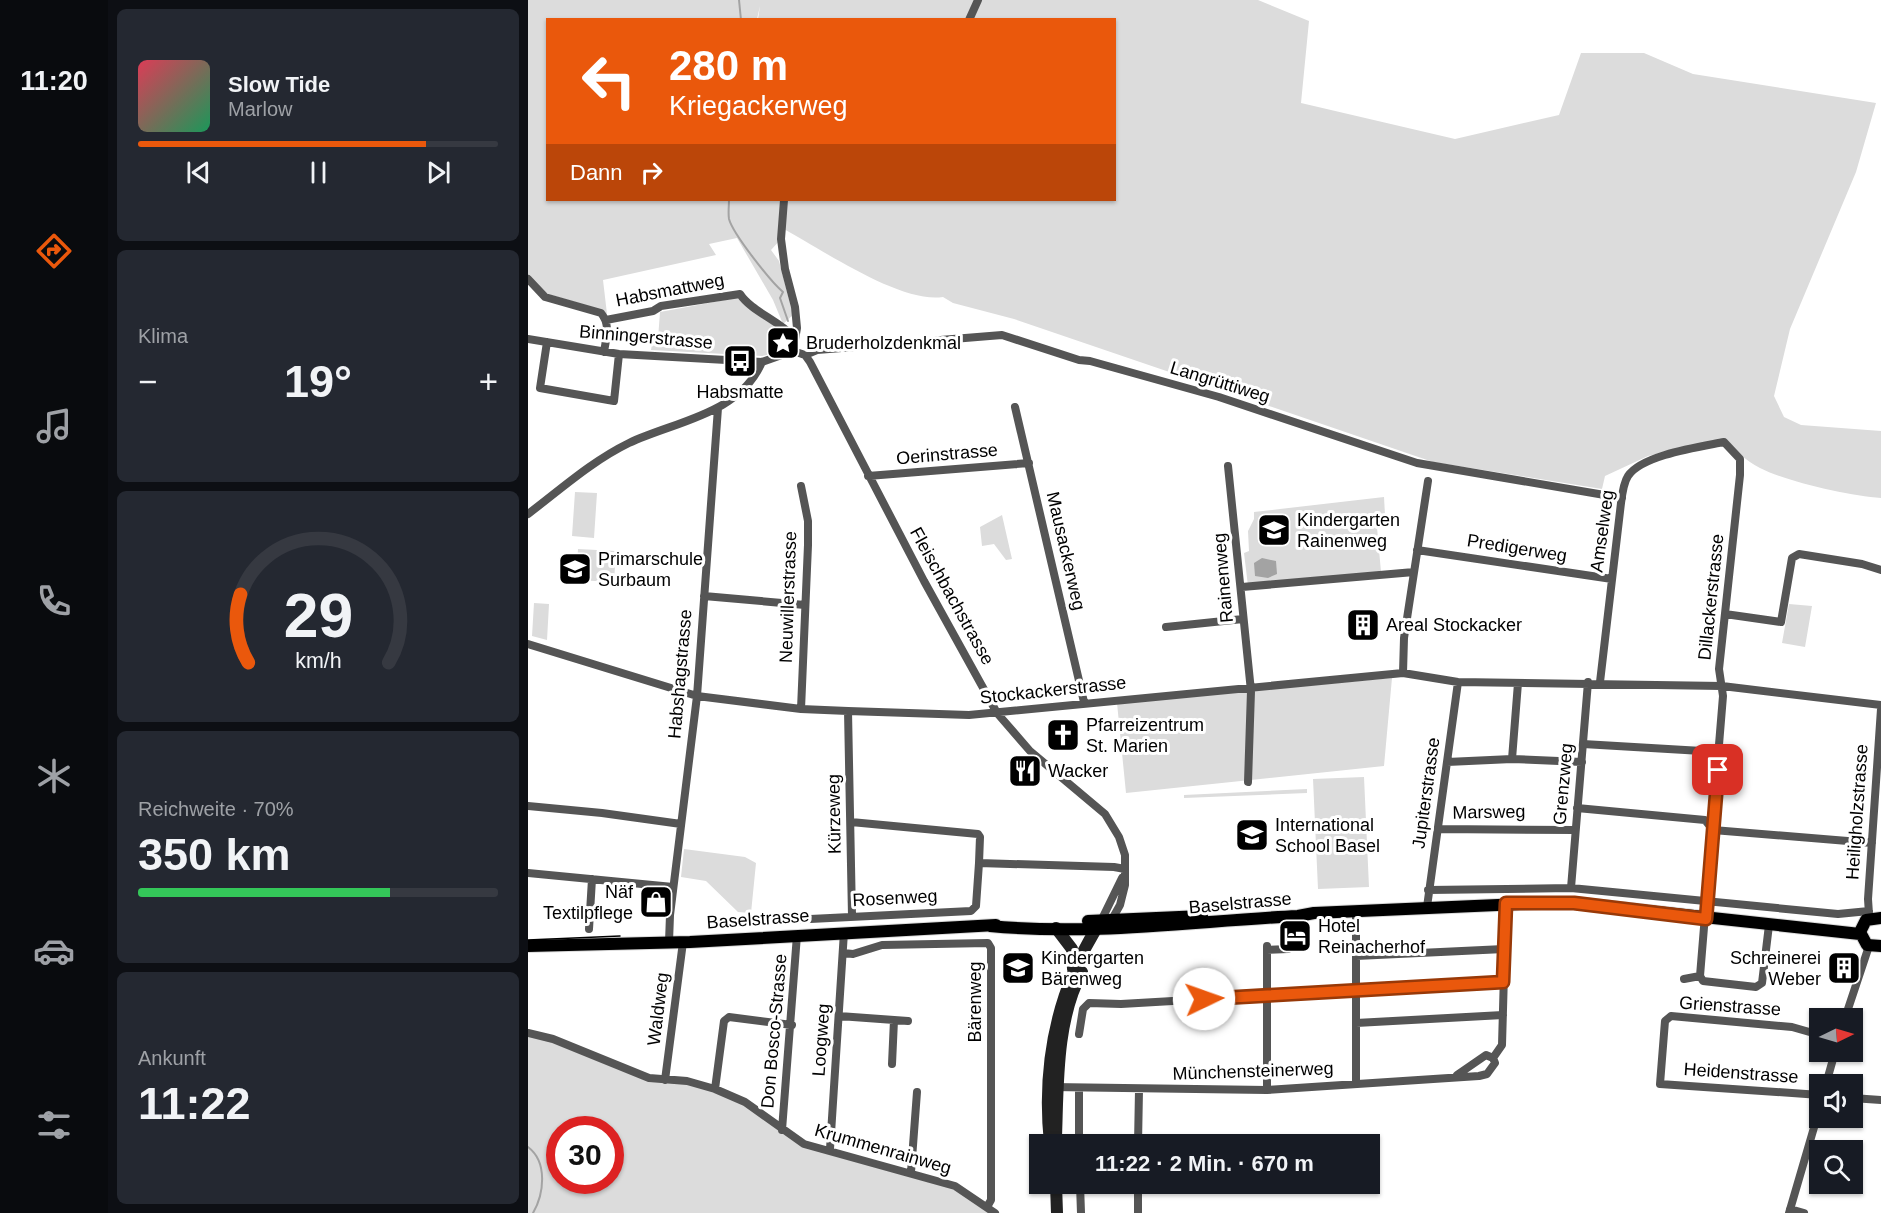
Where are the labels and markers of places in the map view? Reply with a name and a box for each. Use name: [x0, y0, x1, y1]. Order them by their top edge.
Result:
place icon: Bruderholzdenkmal: [765, 325, 801, 361]
place label: Bruderholzdenkmal: [806, 333, 961, 353]
bus stop icon: Habsmatte: [722, 343, 758, 379]
place label: Habsmatte: [696, 382, 784, 402]
place label: Kindergarten Rainenweg: [1297, 510, 1400, 551]
school or university icon: Kindergarten Rainenweg: [1256, 512, 1292, 548]
place label: Primarschule Surbaum: [598, 549, 703, 590]
school or university icon: Primarschule Surbaum: [557, 551, 593, 587]
building icon: Areal Stockacker: [1345, 607, 1381, 643]
place label: Areal Stockacker: [1386, 615, 1522, 635]
place label: Pfarreizentrum St. Marien: [1086, 715, 1204, 756]
church icon: Pfarreizentrum St. Marien: [1045, 717, 1081, 753]
pin: [1692, 744, 1743, 795]
restaurant icon: Wacker: [1007, 753, 1043, 789]
place label: Wacker: [1048, 761, 1108, 781]
place label: International School Basel: [1275, 815, 1380, 856]
school or university icon: International School Basel: [1234, 817, 1270, 853]
place label: Näf Textilpflege: [543, 882, 634, 923]
shop icon: Näf Textilpflege: [638, 884, 674, 920]
place label: Hotel Reinacherhof: [1318, 916, 1426, 957]
hotel icon: Hotel Reinacherhof: [1277, 918, 1313, 954]
place label: Kindergarten Bärenweg: [1041, 948, 1144, 989]
place label: Schreinerei Weber: [1730, 948, 1821, 989]
school or university icon: Kindergarten Bärenweg: [1000, 950, 1036, 986]
building icon: Schreinerei Weber: [1826, 950, 1862, 986]

